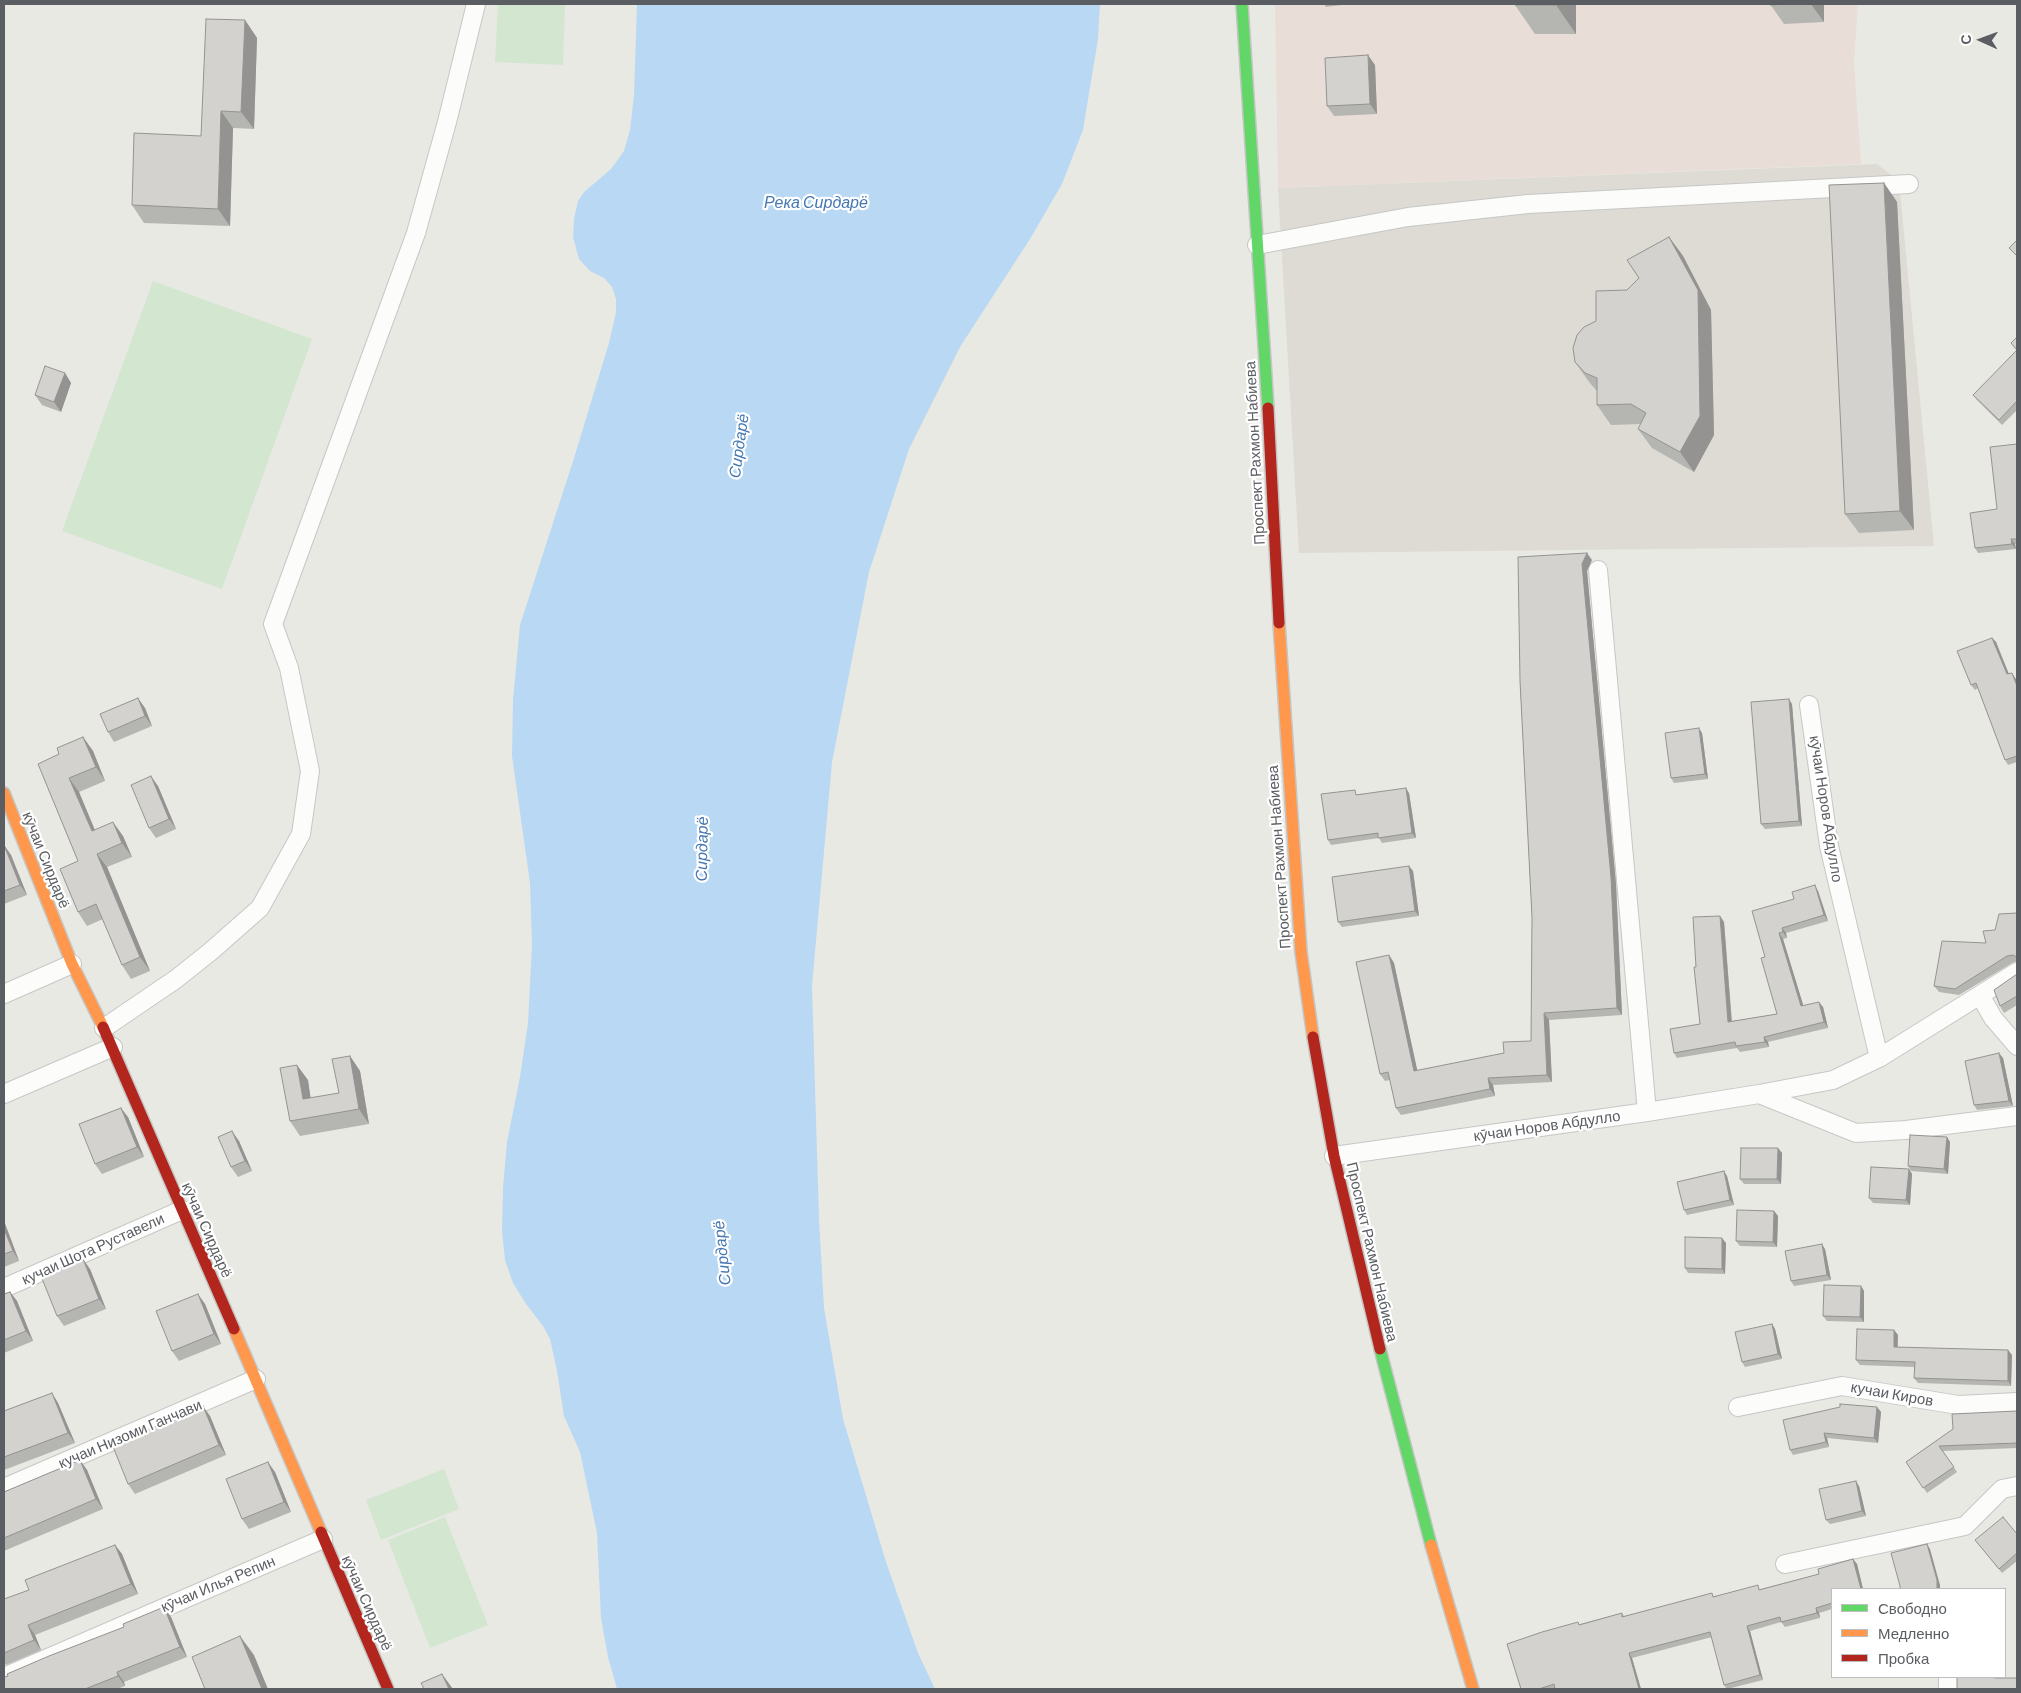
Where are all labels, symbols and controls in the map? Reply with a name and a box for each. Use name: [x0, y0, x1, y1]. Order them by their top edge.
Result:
north arrow: [1956, 15, 2006, 65]
text: С: [1957, 34, 1974, 45]
water label: Река Сирдарё: [764, 193, 868, 213]
street label: Проспект Рахмон Набиева: [1241, 361, 1269, 545]
water label: Сирдарё: [725, 413, 753, 479]
street label: кӯчаи Норов Абдулло: [1806, 734, 1846, 884]
street label: Проспект Рахмон Набиева: [1264, 765, 1294, 949]
street label: кӯчаи Сирдарё: [18, 809, 74, 911]
water label: Сирдарё: [692, 816, 712, 882]
street label: кӯчаи Норов Абдулло: [1472, 1107, 1622, 1145]
street label: Проспект Рахмон Набиева: [1343, 1160, 1401, 1344]
street label: кӯчаи Сирдарё: [178, 1179, 236, 1281]
street label: кучаи Шота Руставели: [19, 1209, 167, 1289]
water label: Сирдарё: [709, 1220, 735, 1286]
street label: кучаи Киров: [1849, 1378, 1935, 1410]
street label: кучаи Низоми Ганчави: [56, 1396, 204, 1472]
street label: кӯчаи Илья Репин: [158, 1552, 278, 1616]
street label: кӯчаи Сирдарё: [338, 1552, 396, 1654]
legend: [1831, 1588, 2006, 1678]
text: Свободно: [1878, 1599, 1947, 1617]
text: Медленно: [1878, 1624, 1949, 1642]
text: Пробка: [1878, 1649, 1929, 1667]

